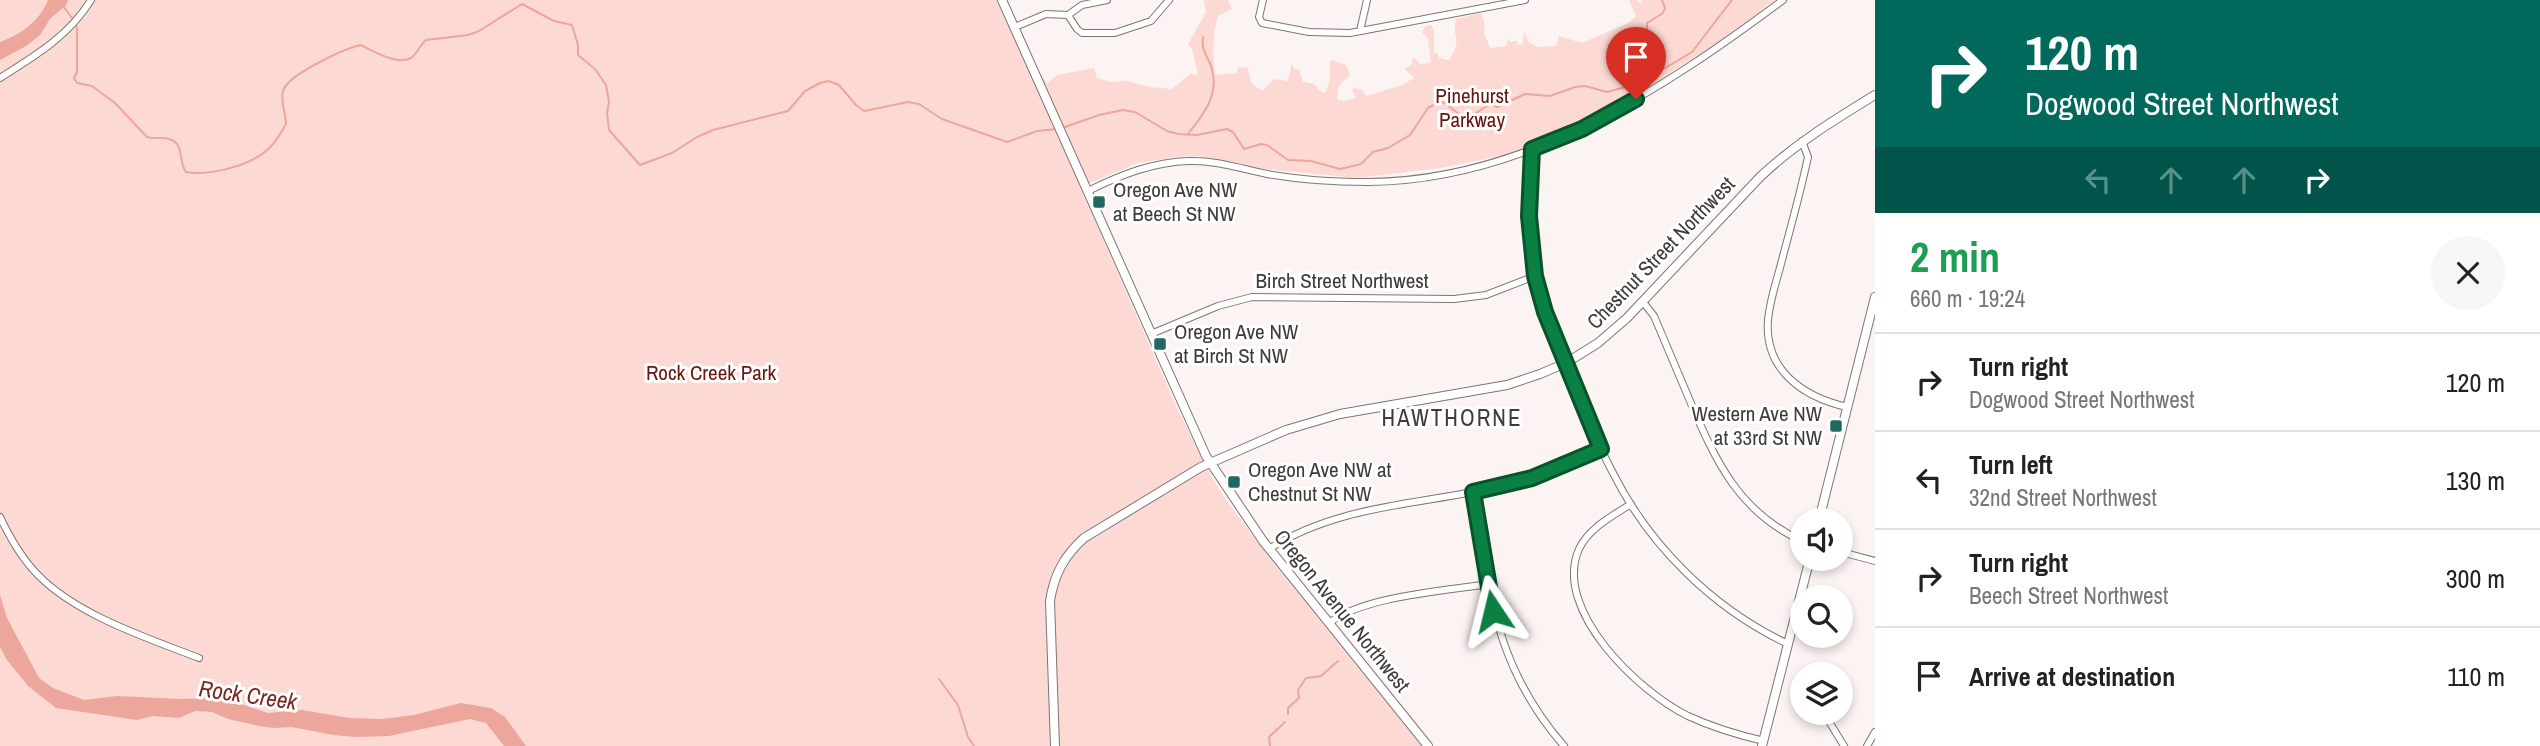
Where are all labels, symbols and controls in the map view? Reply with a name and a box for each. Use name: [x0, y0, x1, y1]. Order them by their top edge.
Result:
text: 120 m: [2025, 19, 2139, 85]
pin: [1606, 27, 1666, 99]
icon: right: [1910, 28, 2001, 119]
icon: arrive: [1617, 38, 1655, 76]
park label: Pinehurst Parkway: [1435, 81, 1509, 134]
text: Dogwood Street Northwest: [2025, 82, 2339, 125]
icon: left: [2079, 161, 2117, 199]
icon: ahead: [2152, 161, 2190, 199]
icon: ahead: [2225, 161, 2263, 199]
icon: right: [2298, 161, 2336, 199]
street label: Chestnut Street Northwest: [1580, 170, 1741, 335]
place label: Oregon Ave NW at Beech St NW: [1113, 175, 1238, 228]
marker: Oregon Ave NW at Beech St NW: [1091, 194, 1107, 210]
text: 2 min: [1910, 229, 2000, 285]
button: close: [2431, 236, 2505, 310]
street label: Birch Street Northwest: [1255, 266, 1429, 295]
text: 660 m · 19:24: [1910, 283, 2025, 314]
place label: Oregon Ave NW at Birch St NW: [1174, 317, 1299, 370]
marker: Oregon Ave NW at Birch St NW: [1152, 336, 1168, 352]
text: Turn right: [1969, 349, 2068, 384]
park label: Rock Creek Park: [646, 358, 776, 387]
icon: right: [1910, 363, 1948, 401]
text: 120 m: [2446, 365, 2505, 400]
text: Dogwood Street Northwest: [1969, 384, 2194, 415]
place label: Western Ave NW at 33rd St NW: [1691, 399, 1823, 452]
district label: HAWTHORNE: [1382, 402, 1522, 433]
marker: Western Ave NW at 33rd St NW: [1828, 418, 1844, 434]
text: Turn left: [1969, 447, 2053, 482]
place label: Oregon Ave NW at Chestnut St NW: [1248, 455, 1391, 508]
icon: left: [1910, 461, 1948, 499]
text: 130 m: [2446, 463, 2505, 498]
marker: Oregon Ave NW at Chestnut St NW: [1226, 474, 1242, 490]
text: 32nd Street Northwest: [1969, 482, 2157, 513]
map controls: [1790, 508, 1853, 725]
button: sound: [1790, 508, 1853, 571]
street label: Oregon Avenue Northwest: [1268, 523, 1417, 698]
text: Turn right: [1969, 545, 2068, 580]
icon: right: [1910, 559, 1948, 597]
text: 300 m: [2446, 561, 2505, 596]
position arrow: [1456, 574, 1530, 648]
text: Beech Street Northwest: [1969, 580, 2168, 611]
button: search: [1790, 585, 1853, 648]
icon: arrive: [1910, 657, 1948, 695]
text: Arrive at destination: [1969, 659, 2175, 694]
text: 110 m: [2447, 659, 2505, 694]
button: layers: [1790, 662, 1853, 725]
water label: Rock Creek: [197, 672, 301, 717]

